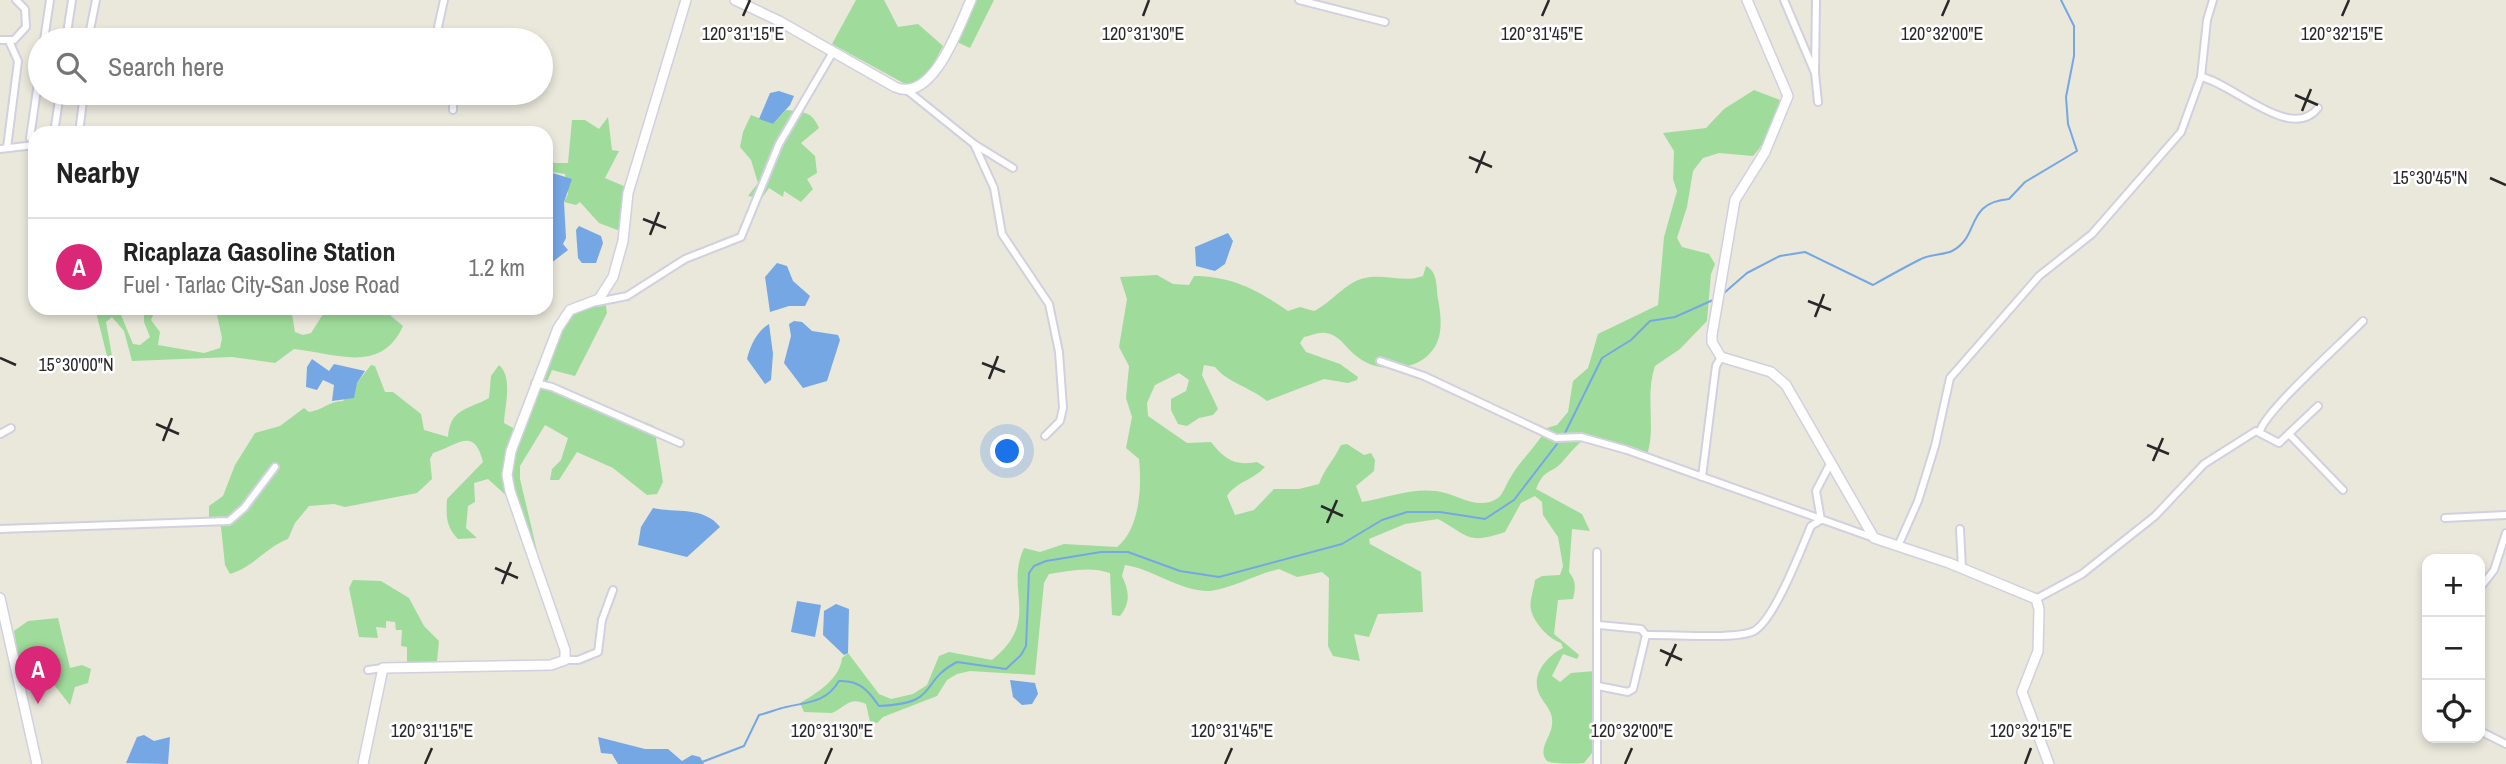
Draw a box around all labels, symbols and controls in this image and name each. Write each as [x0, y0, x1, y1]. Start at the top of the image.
text: 120°31'15"E [702, 21, 784, 46]
text: 120°31'30"E [1102, 21, 1184, 46]
text: 120°31'45"E [1501, 21, 1583, 46]
text: 120°32'00"E [1901, 21, 1983, 46]
text: 120°32'15"E [2301, 21, 2383, 46]
search box [28, 28, 553, 105]
icon: search [52, 48, 90, 86]
text: Search here [108, 49, 224, 84]
text: Nearby [56, 152, 139, 192]
text: 15°30'45"N [2392, 165, 2468, 190]
text: Ricaplaza Gasoline Station [123, 234, 396, 269]
text: A [72, 252, 86, 283]
text: 1.2 km [468, 252, 525, 283]
text: Fuel · Tarlac City-San Jose Road [123, 269, 400, 300]
text: 15°30'00"N [38, 352, 114, 377]
your location [990, 434, 1024, 468]
map controls [2422, 554, 2485, 743]
button: + [2422, 554, 2485, 617]
button: − [2422, 617, 2485, 680]
pin: A [15, 646, 61, 704]
button: locate [2422, 680, 2485, 743]
text: 120°31'15"E [391, 718, 473, 743]
text: 120°31'30"E [791, 718, 873, 743]
text: 120°31'45"E [1191, 718, 1273, 743]
text: 120°32'00"E [1591, 718, 1673, 743]
text: 120°32'15"E [1990, 718, 2072, 743]

